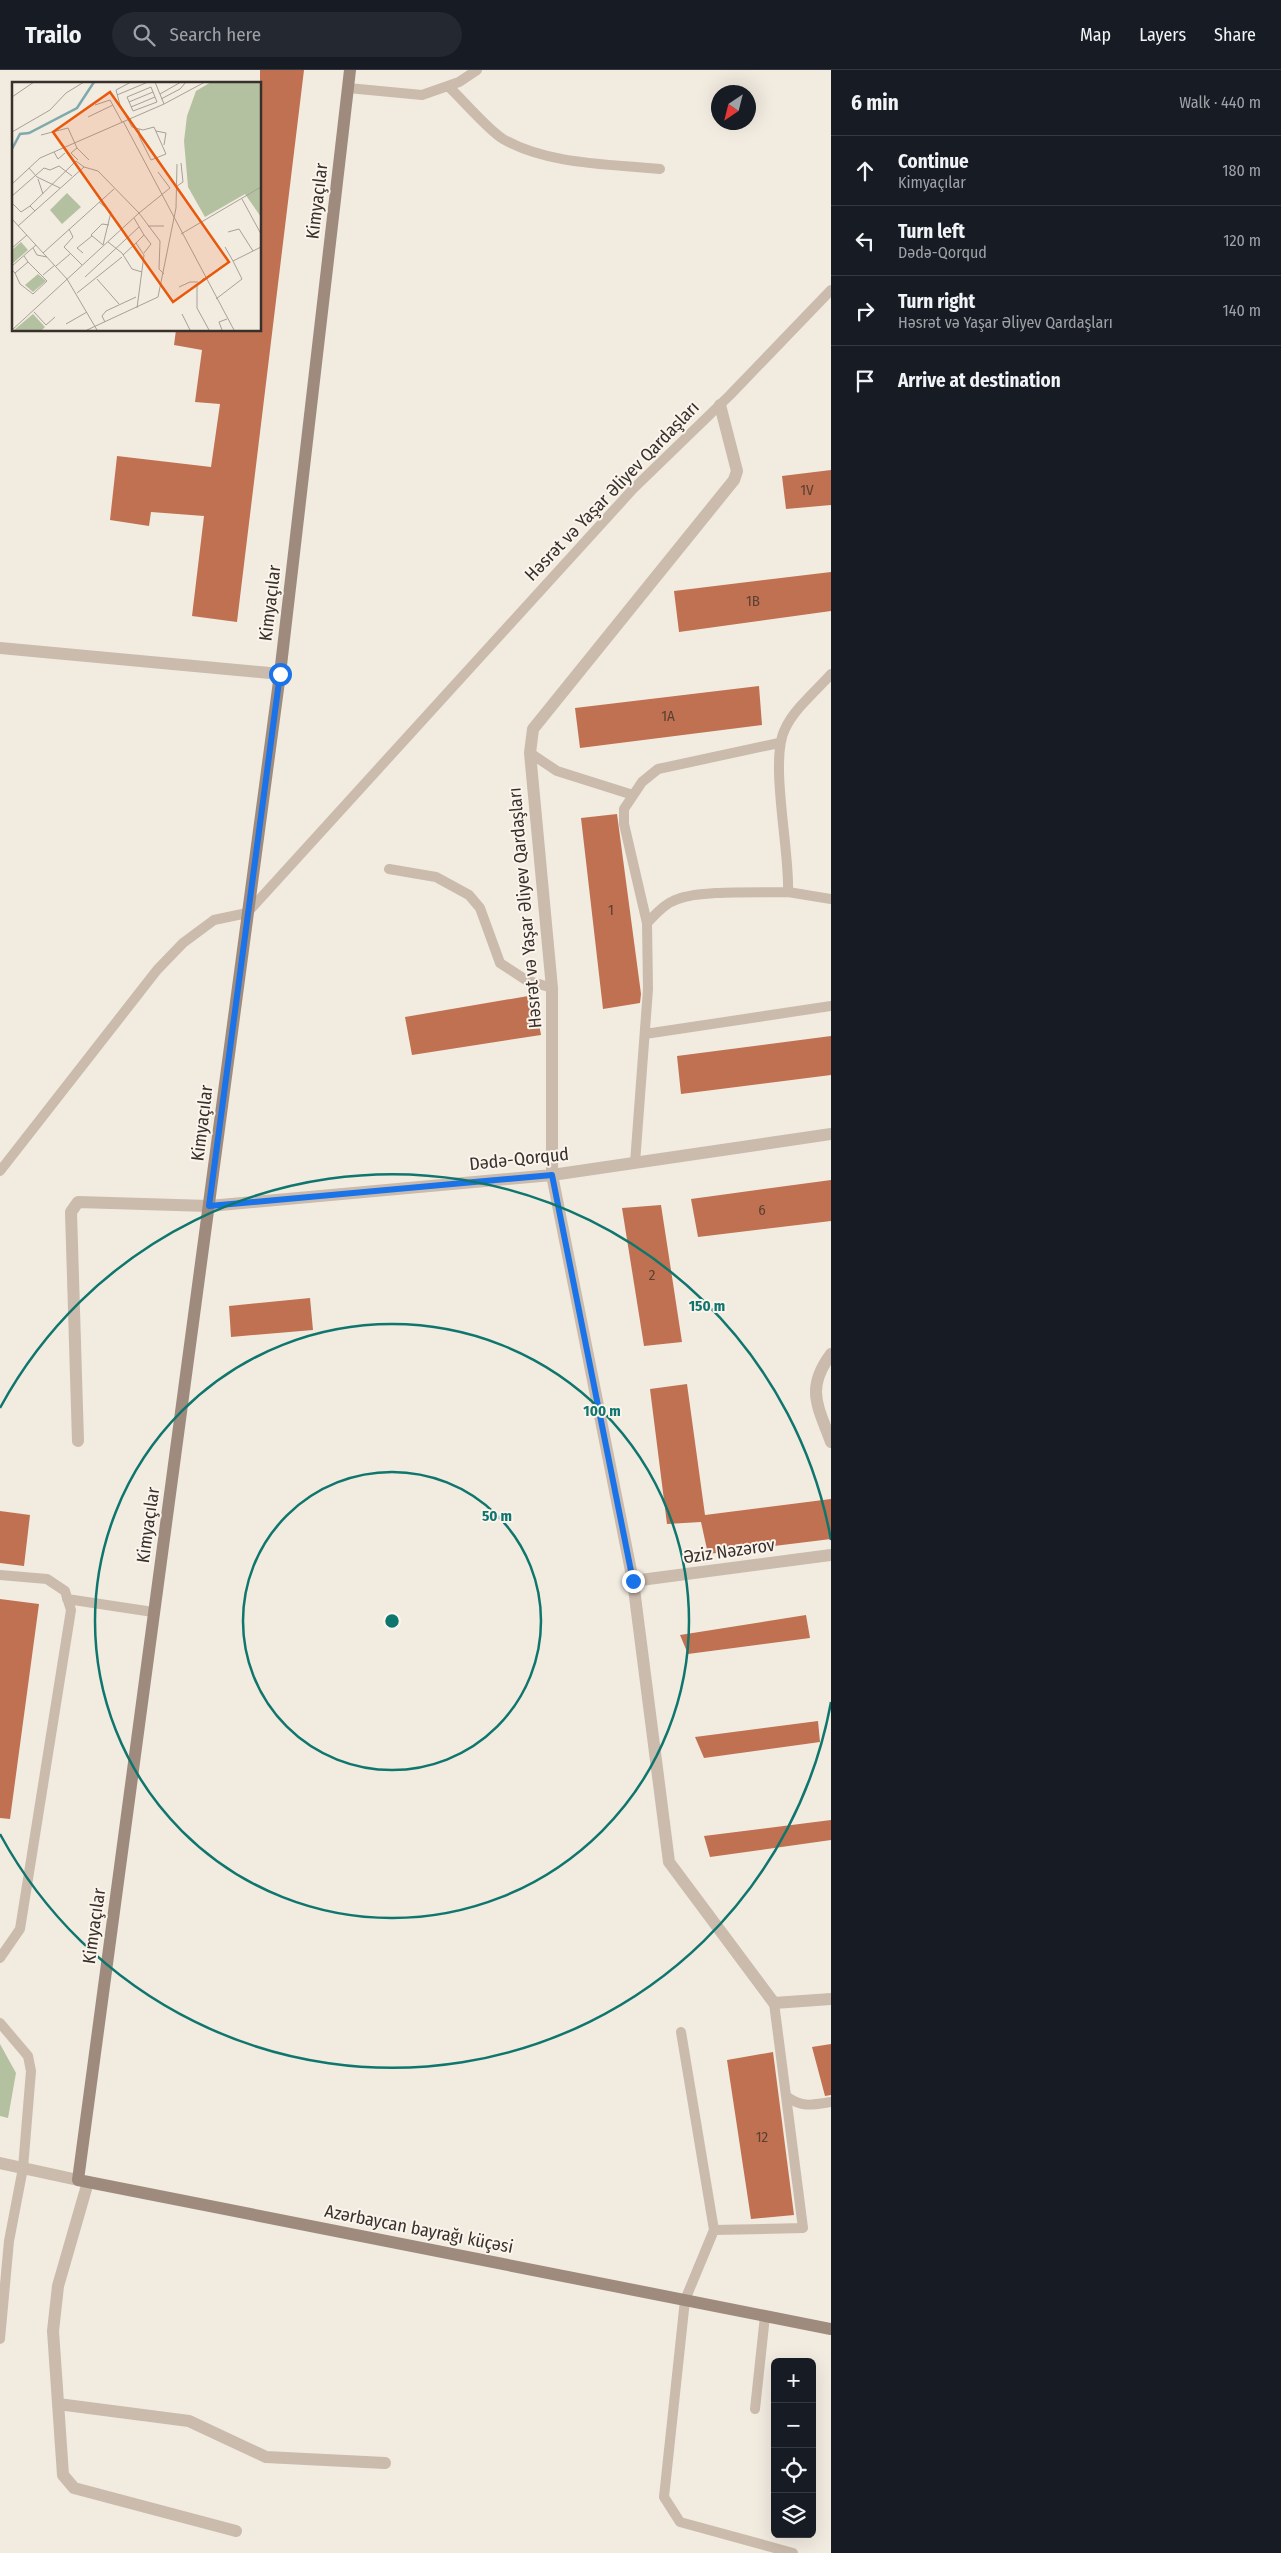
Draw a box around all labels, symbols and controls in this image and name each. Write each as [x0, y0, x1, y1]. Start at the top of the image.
search box [112, 12, 462, 57]
text: Trailo [25, 21, 82, 49]
icon: search [130, 21, 158, 49]
text: Search here [170, 23, 261, 46]
text: Map [1080, 24, 1111, 46]
text: Layers [1139, 24, 1186, 46]
text: Share [1214, 24, 1256, 46]
inset map [12, 82, 261, 331]
north arrow [711, 85, 756, 130]
text: 6 min [851, 90, 899, 116]
text: Walk · 440 m [1179, 93, 1261, 112]
text: Continue [898, 150, 969, 173]
icon: ahead [851, 157, 879, 185]
street label: Kimyaçılar [301, 161, 333, 240]
text: 180 m [1222, 161, 1261, 180]
text: Kimyaçılar [898, 173, 966, 192]
text: Turn left [898, 220, 965, 243]
icon: left [851, 227, 879, 255]
text: 120 m [1223, 231, 1261, 250]
text: Dədə-Qorqud [898, 243, 987, 262]
text: Turn right [898, 290, 975, 313]
icon: right [851, 297, 879, 325]
text: 140 m [1223, 301, 1261, 320]
text: Həsrət və Yaşar Əliyev Qardaşları [898, 313, 1113, 332]
icon: arrive [851, 367, 879, 395]
text: Arrive at destination [898, 369, 1061, 392]
street label: Həsrət və Yaşar Əliyev Qardaşları [520, 396, 704, 586]
house number: 1V [800, 481, 814, 499]
street label: Kimyaçılar [254, 563, 286, 642]
house number: 1B [746, 592, 760, 610]
route start [269, 663, 292, 686]
house number: 1A [661, 707, 675, 725]
street label: Həsrət və Yaşar Əliyev Qardaşları [504, 787, 546, 1029]
house number: 1 [608, 901, 614, 919]
street label: Kimyaçılar [186, 1083, 218, 1162]
street label: Dədə-Qorqud [468, 1143, 570, 1175]
house number: 6 [758, 1201, 766, 1219]
house number: 2 [649, 1266, 656, 1284]
text: 150 m [689, 1297, 725, 1315]
text: 100 m [583, 1402, 621, 1420]
street label: Kimyaçılar [132, 1485, 164, 1564]
text: 50 m [482, 1507, 512, 1525]
street label: Əziz Nəzərov [682, 1534, 776, 1568]
route end [622, 1570, 645, 1593]
centre of rings [383, 1612, 401, 1630]
street label: Kimyaçılar [78, 1886, 110, 1965]
house number: 12 [756, 2128, 769, 2146]
street label: Azərbaycan bayrağı küçəsi [323, 2200, 515, 2258]
map controls [771, 2358, 816, 2538]
button: + [771, 2358, 816, 2403]
button: − [771, 2403, 816, 2448]
button: locate [771, 2448, 816, 2493]
button: layers [771, 2493, 816, 2538]

